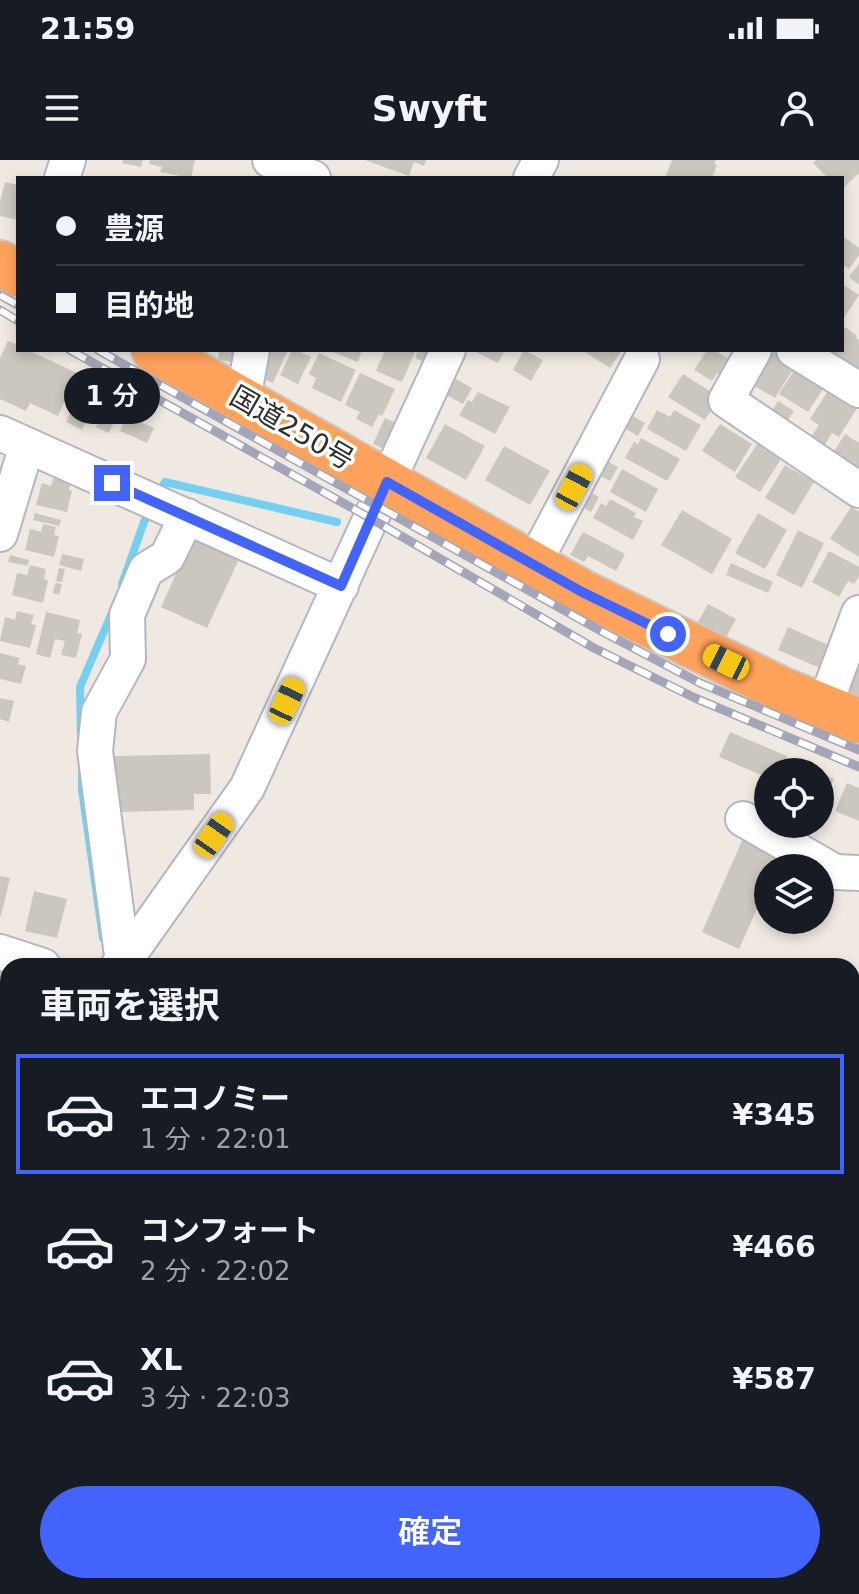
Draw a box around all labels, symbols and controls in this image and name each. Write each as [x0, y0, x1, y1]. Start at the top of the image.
text: 21:59 [40, 11, 136, 46]
icon: menu [40, 86, 84, 130]
icon: person [775, 86, 819, 130]
text: Swyft [372, 88, 487, 129]
text: 豊源 [104, 211, 164, 246]
text: 目的地 [104, 288, 194, 323]
callout: 1 分 [64, 367, 160, 423]
street label: 国道250号 [224, 379, 360, 477]
text: 1 分 [85, 381, 139, 411]
car [552, 460, 596, 514]
route end [94, 465, 130, 501]
route start [650, 616, 686, 652]
car [699, 641, 753, 683]
car [266, 674, 308, 728]
map controls [754, 758, 834, 934]
button: locate [754, 758, 834, 838]
car [190, 808, 238, 862]
button: layers [754, 854, 834, 934]
text: 車両を選択 [40, 985, 220, 1026]
icon: car [44, 1078, 116, 1150]
text: エコノミー [140, 1081, 290, 1116]
text: ¥345 [733, 1097, 816, 1132]
text: 1 分 · 22:01 [140, 1124, 291, 1154]
icon: car [44, 1210, 116, 1282]
text: コンフォート [140, 1213, 319, 1248]
text: ¥466 [733, 1229, 816, 1264]
text: 2 分 · 22:02 [140, 1256, 291, 1286]
icon: car [44, 1342, 116, 1414]
text: XL [140, 1342, 182, 1377]
text: ¥587 [733, 1361, 816, 1396]
text: 3 分 · 22:03 [140, 1383, 291, 1413]
button: 確定 [40, 1486, 820, 1578]

